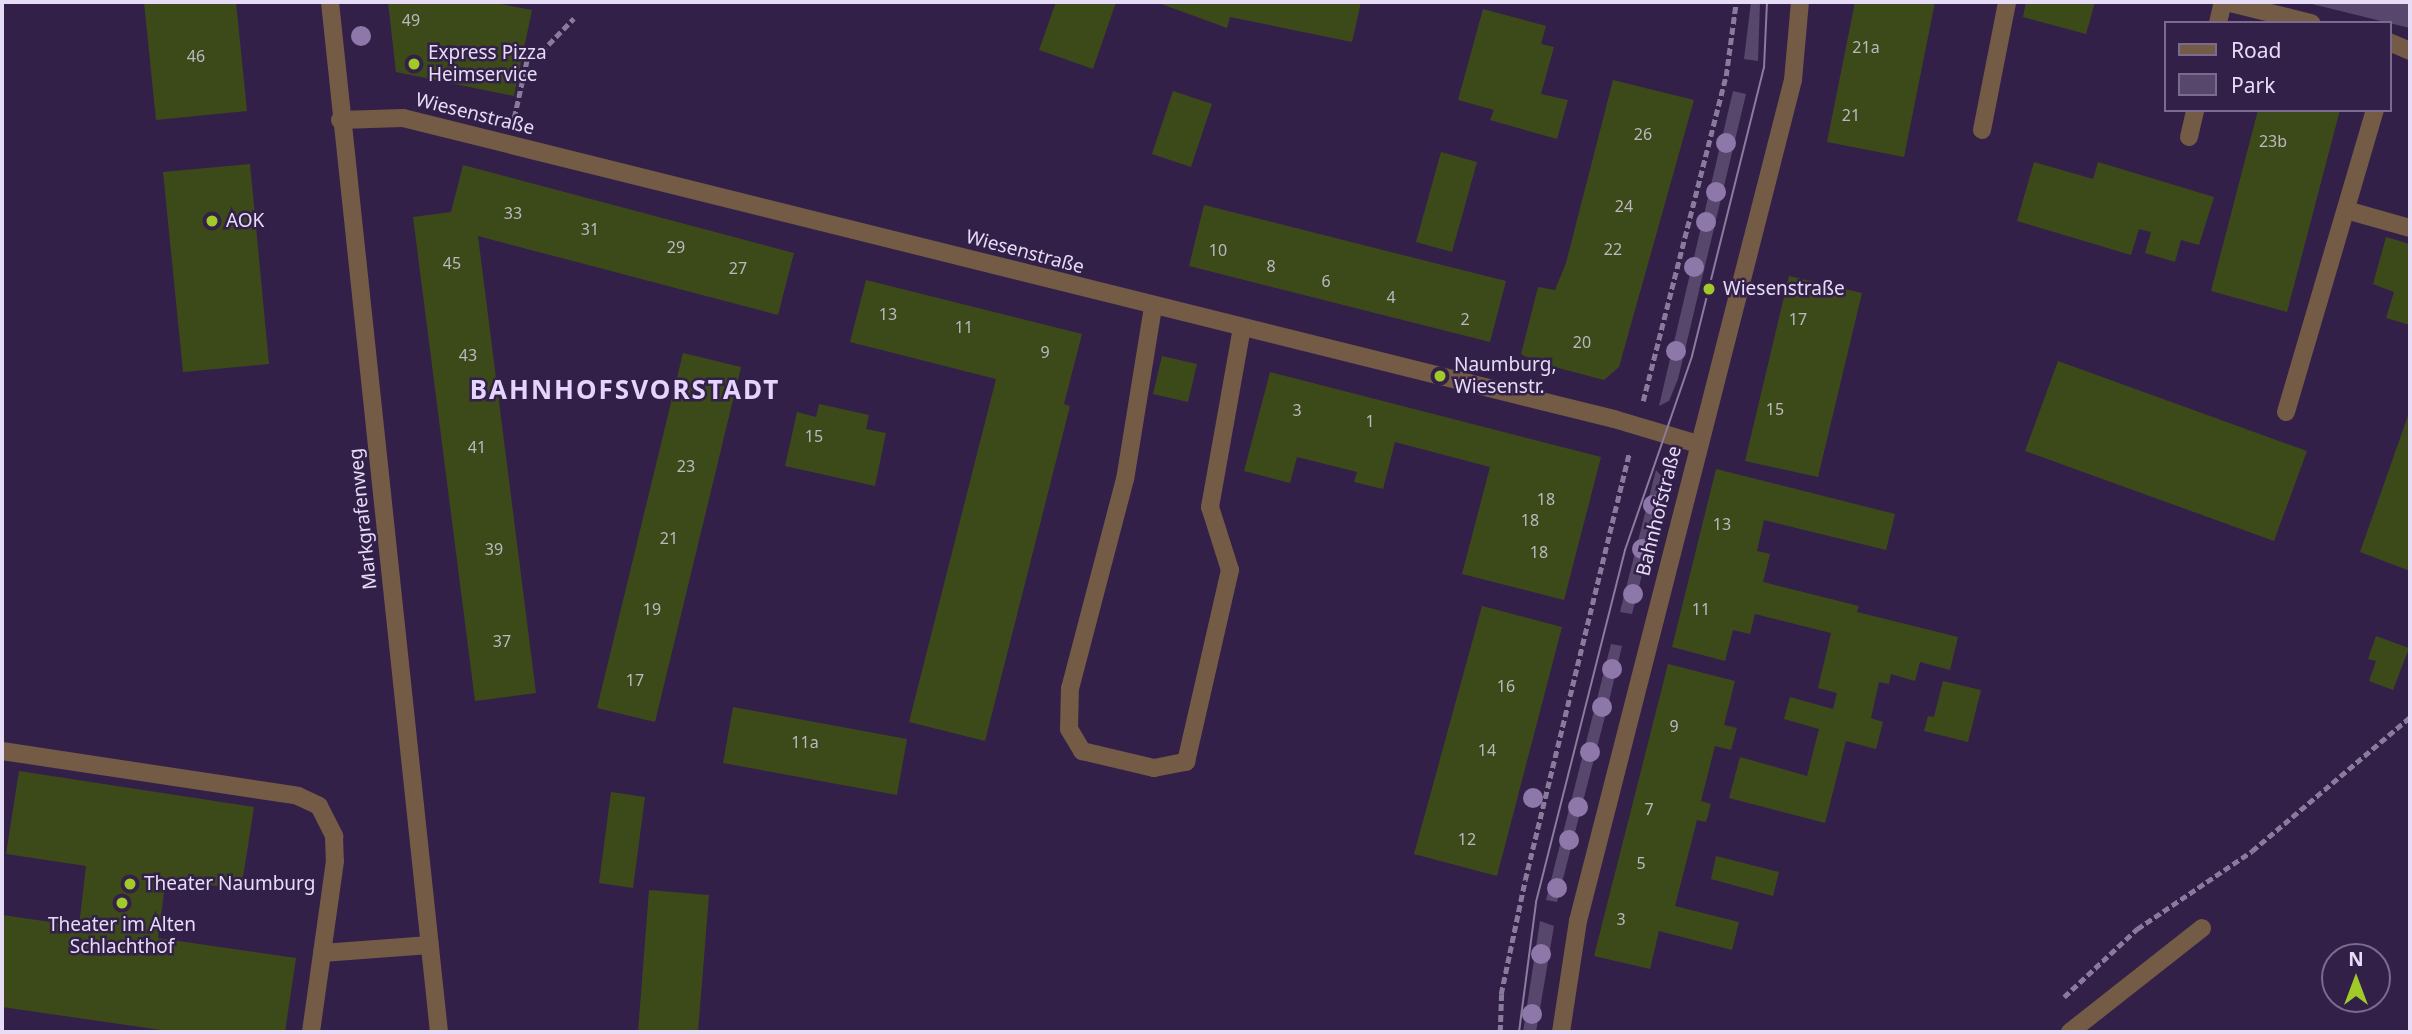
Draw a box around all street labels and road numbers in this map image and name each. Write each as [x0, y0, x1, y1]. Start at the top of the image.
street label: Wiesenstraße [413, 88, 537, 140]
street label: Wiesenstraße [963, 225, 1087, 279]
street label: Bahnhofstraße [1632, 444, 1686, 578]
street label: Markgrafenweg [344, 447, 382, 591]

